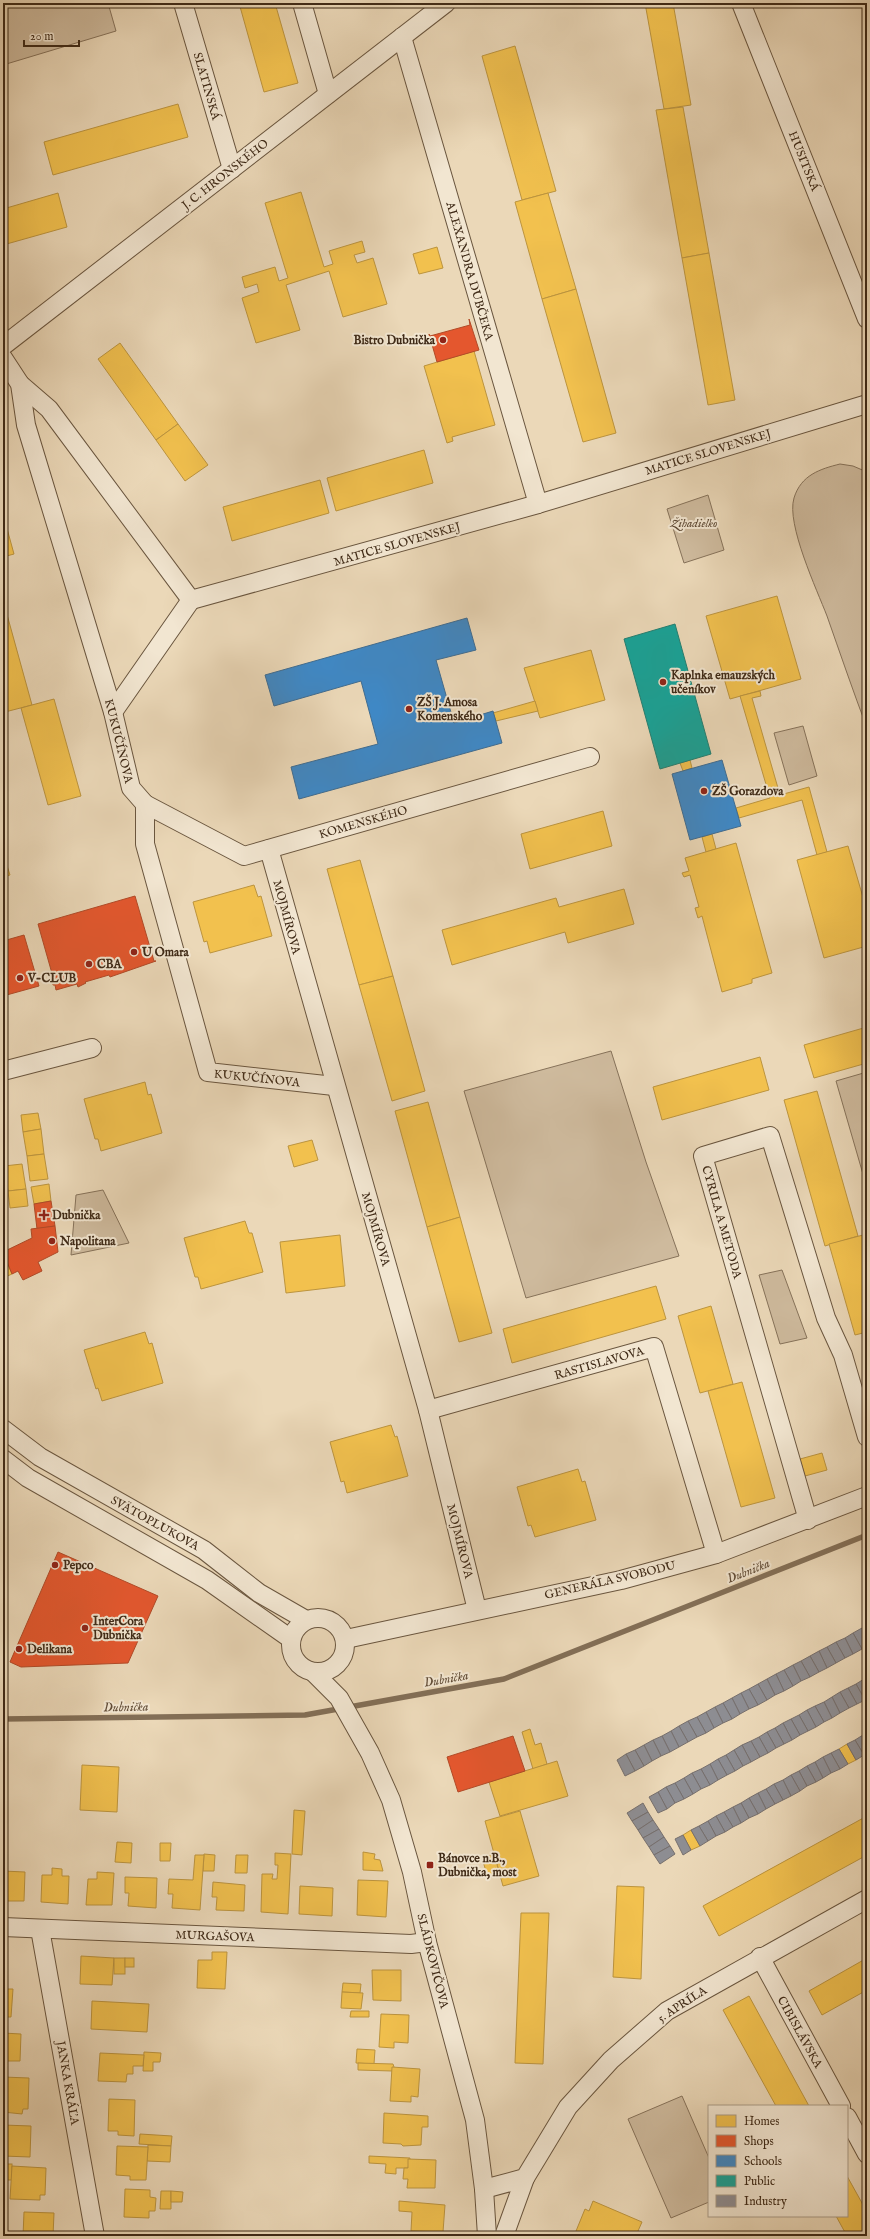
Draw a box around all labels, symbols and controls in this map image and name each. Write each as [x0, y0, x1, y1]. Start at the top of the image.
scale bar [24, 22, 79, 48]
text: 20 m [30, 29, 53, 44]
street label: SLATINSKÁ [190, 50, 225, 122]
street label: HUSITSKÁ [785, 129, 824, 194]
street label: J. C. HRONSKÉHO [177, 135, 272, 215]
street label: ALEXANDRA DUBČEKA [442, 199, 498, 343]
place label: Bistro Dubnička [353, 333, 436, 348]
marker: Bistro Dubnička [438, 335, 448, 345]
street label: MATICE SLOVENSKEJ [643, 426, 773, 480]
park label: Žihadielko [670, 516, 717, 532]
street label: MATICE SLOVENSKEJ [332, 519, 463, 571]
place label: Kaplnka emauzských učeníkov [671, 668, 775, 697]
marker: Kaplnka emauzských učeníkov [658, 677, 668, 687]
place label: ZŠ J. Amosa Komenského [417, 694, 483, 724]
street label: KUKUČÍNOVA [101, 697, 137, 786]
marker: ZŠ J. Amosa Komenského [404, 704, 414, 714]
place label: ZŠ Gorazdova [712, 783, 784, 799]
marker: ZŠ Gorazdova [699, 786, 709, 796]
street label: KOMENSKÉHO [317, 802, 409, 842]
street label: MOJMÍROVA [268, 878, 305, 957]
place label: U Omara [141, 945, 190, 960]
marker: U Omara [129, 947, 139, 957]
place label: CBA [97, 957, 123, 972]
marker: CBA [84, 959, 94, 969]
place label: V-CLUB [27, 971, 76, 986]
marker: V-CLUB [15, 973, 25, 983]
street label: KUKUČÍNOVA [213, 1066, 302, 1091]
street label: CYRILA A METODA [698, 1164, 745, 1281]
street label: MOJMÍROVA [357, 1190, 394, 1269]
place label: Dubnička [52, 1208, 101, 1223]
marker: Dubnička [39, 1210, 49, 1220]
place label: Napolitana [59, 1234, 116, 1250]
marker: Napolitana [47, 1236, 57, 1246]
street label: RASTISLAVOVA [553, 1343, 646, 1383]
street label: SVÄTOPLUKOVA [108, 1492, 203, 1554]
street label: MOJMÍROVA [442, 1502, 477, 1581]
water label: Dubnička [725, 1555, 773, 1588]
street label: GENERÁLA SVOBODU [543, 1557, 678, 1603]
place label: Pepco [63, 1558, 94, 1574]
marker: Pepco [50, 1560, 60, 1570]
place label: InterCora Dubnička [93, 1614, 144, 1643]
marker: InterCora Dubnička [80, 1623, 90, 1633]
place label: Delikana [27, 1642, 73, 1657]
marker: Delikana [14, 1644, 24, 1654]
water label: Dubnička [423, 1667, 470, 1692]
water label: Dubnička [103, 1699, 149, 1716]
place label: Bánovce n.B., Dubnička, most [438, 1851, 517, 1880]
marker: Bánovce n.B., Dubnička, most [425, 1860, 435, 1870]
street label: SLÁDKOVIČOVA [413, 1912, 453, 2011]
street label: MURGAŠOVA [175, 1927, 256, 1945]
street label: 5. APRÍLA [654, 1982, 710, 2026]
street label: CIBISLÁVSKA [774, 1993, 827, 2072]
street label: JANKA KRÁĽA [51, 2038, 83, 2127]
legend [708, 2105, 848, 2217]
text: Homes [744, 2114, 780, 2129]
text: Shops [744, 2134, 774, 2150]
text: Schools [744, 2154, 782, 2169]
text: Public [744, 2174, 775, 2189]
text: Industry [744, 2194, 787, 2209]

